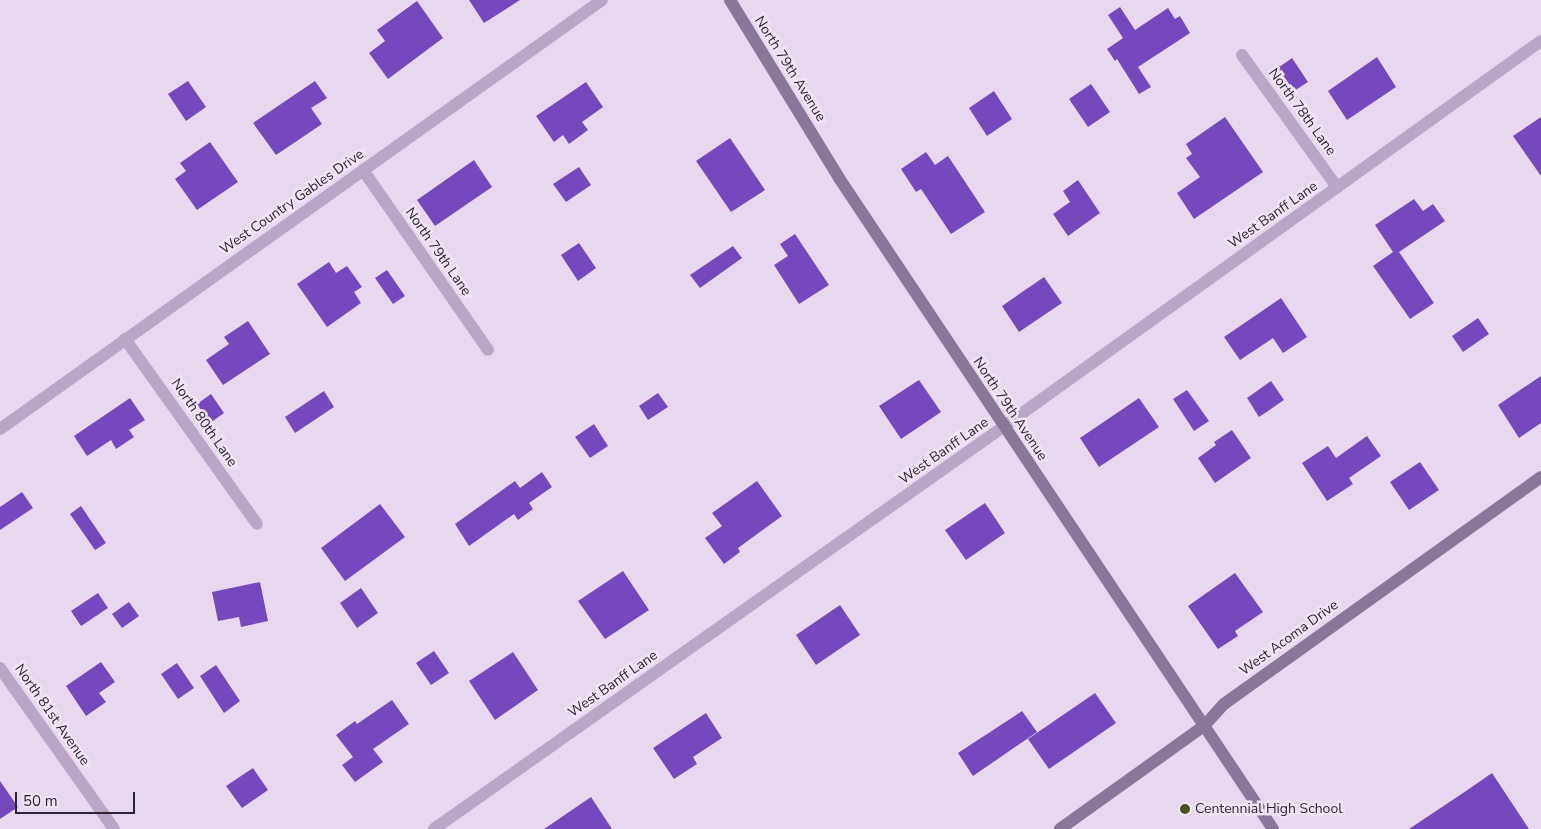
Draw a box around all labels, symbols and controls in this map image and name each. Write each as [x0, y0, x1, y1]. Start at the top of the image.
street label: North 79th Avenue [751, 13, 829, 125]
street label: North 78th Lane [1265, 65, 1339, 159]
street label: West Country Gables Drive [217, 146, 367, 258]
street label: West Banff Lane [1225, 178, 1321, 252]
street label: North 79th Lane [401, 205, 475, 299]
street label: North 79th Avenue [969, 354, 1051, 464]
street label: North 80th Lane [167, 376, 241, 470]
street label: West Banff Lane [896, 414, 992, 488]
street label: West Acoma Drive [1236, 597, 1342, 679]
street label: West Banff Lane [565, 647, 661, 721]
street label: North 81st Avenue [11, 661, 93, 769]
scale bar [18, 782, 138, 814]
text: 50 m [23, 791, 58, 811]
place label: Centennial High School [1195, 801, 1342, 817]
marker: Centennial High School [1179, 803, 1191, 815]

